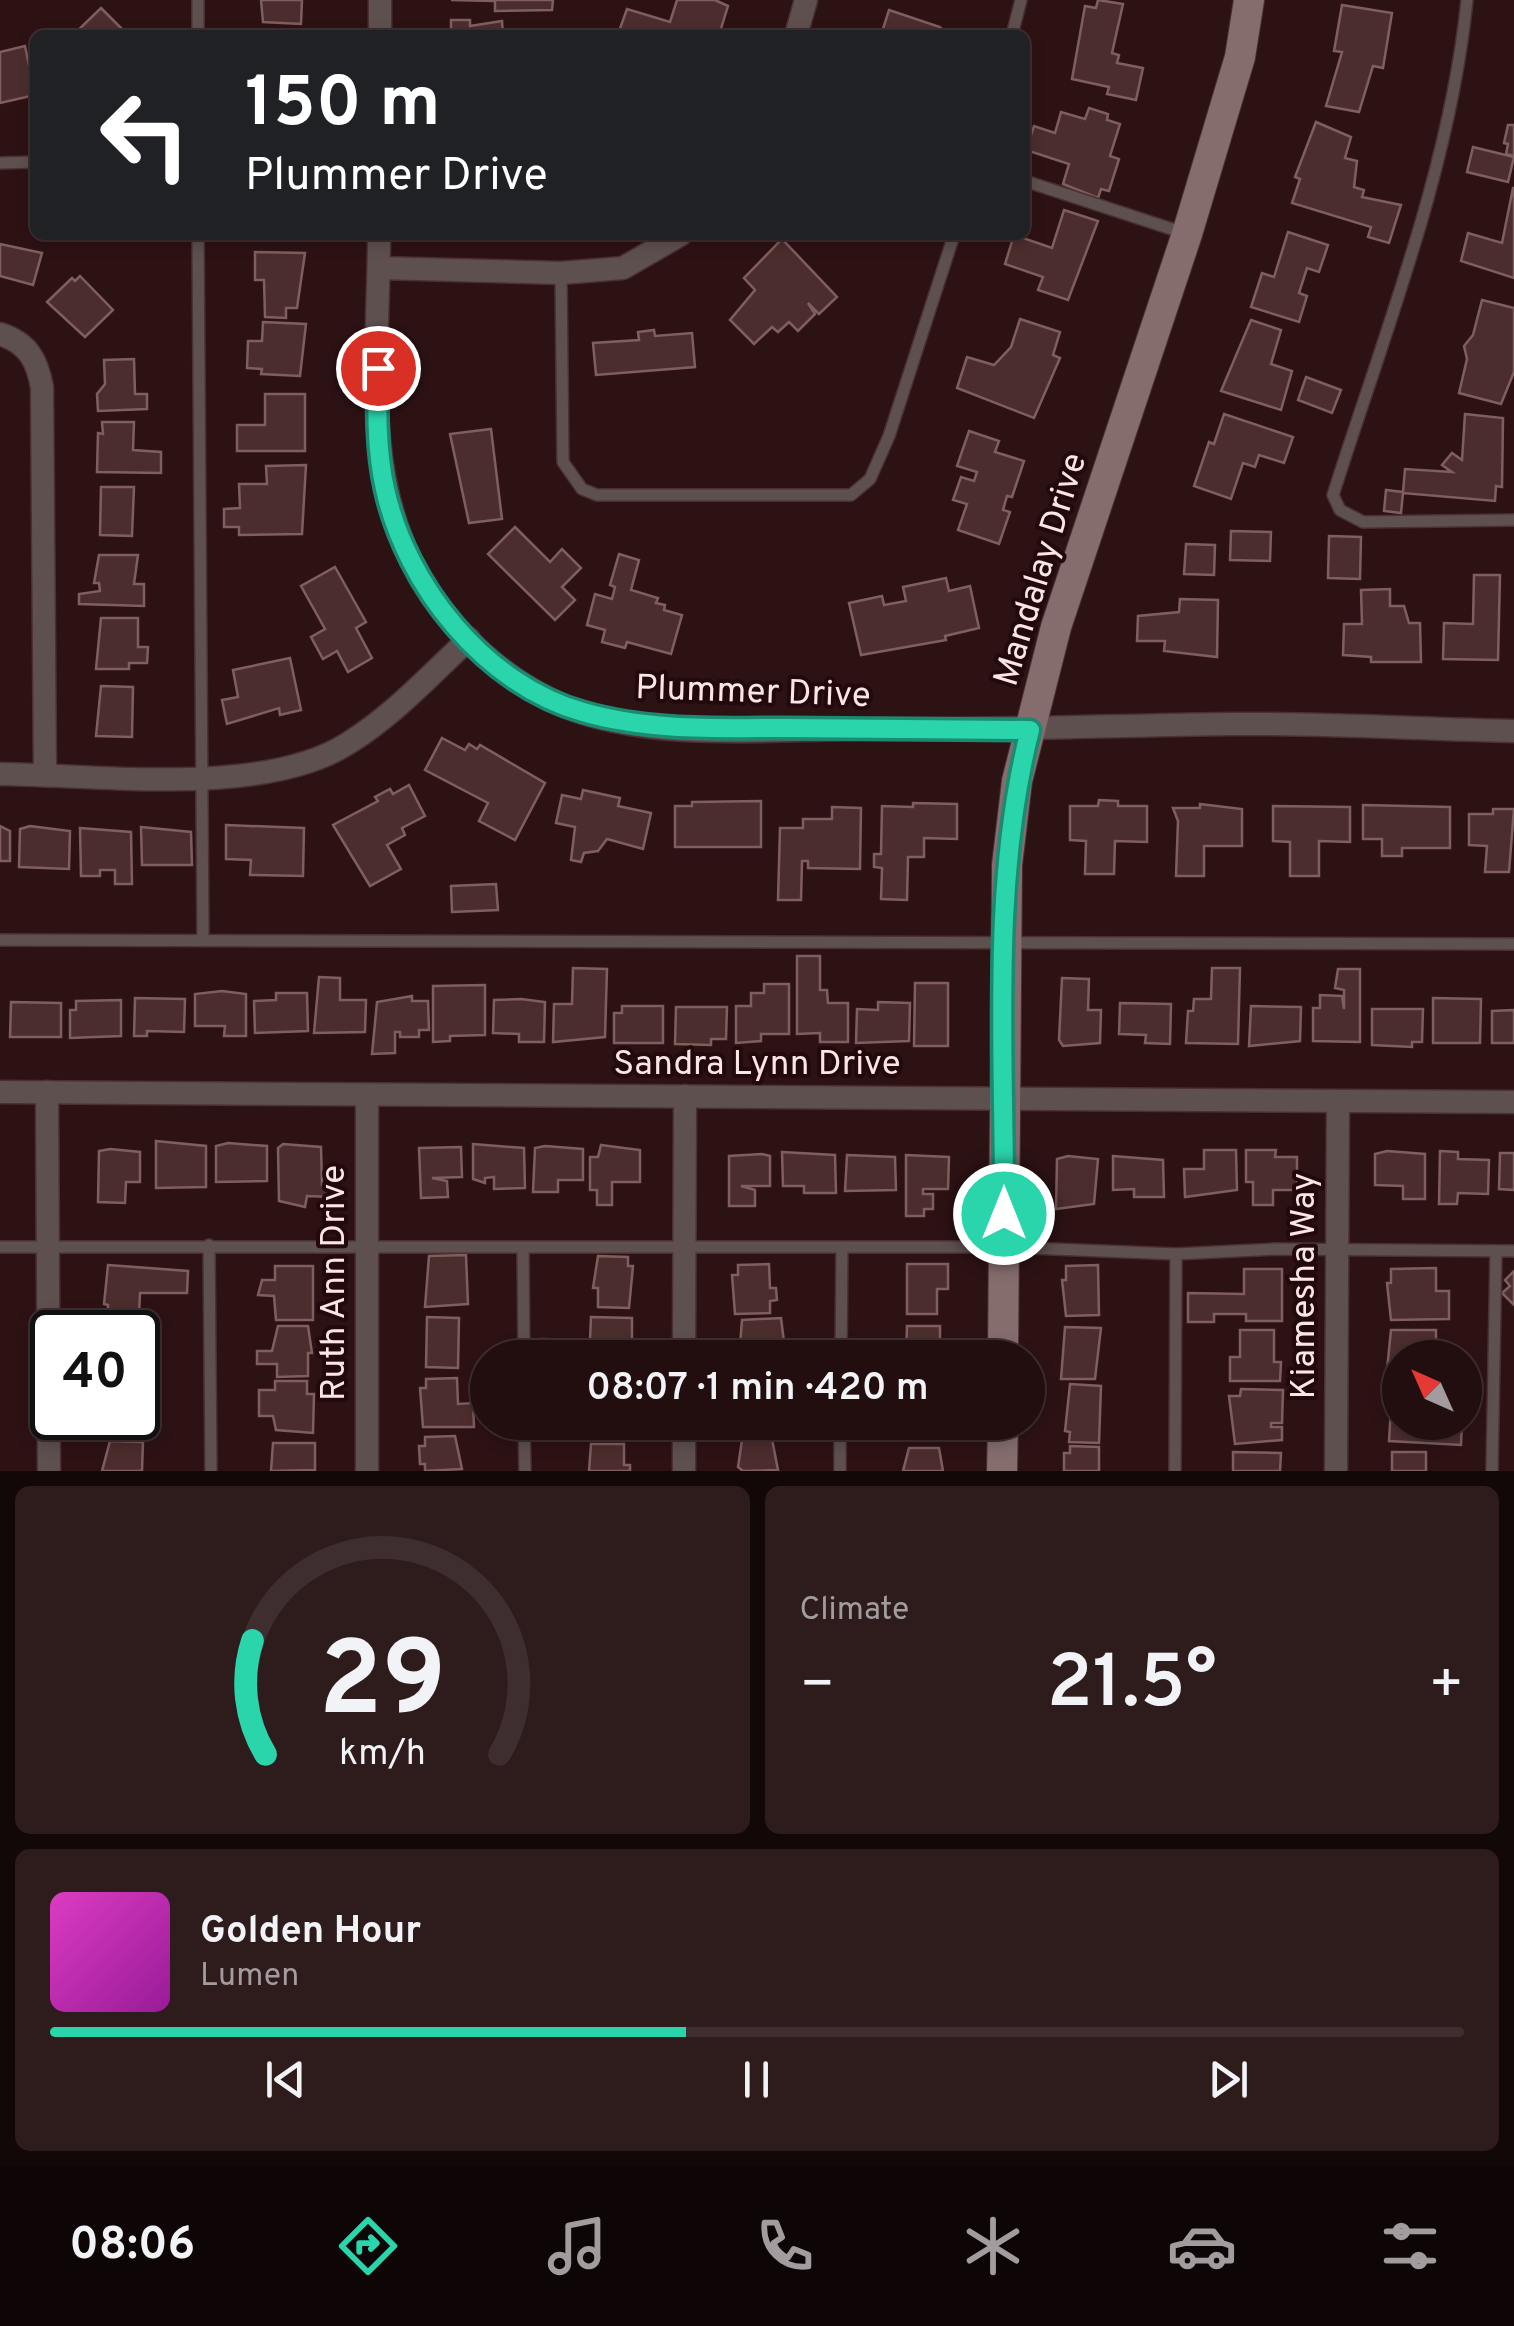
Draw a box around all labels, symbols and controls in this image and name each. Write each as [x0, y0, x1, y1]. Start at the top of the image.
text: 150 m [245, 62, 440, 151]
icon: left [80, 70, 210, 200]
text: Plummer Drive [245, 149, 548, 206]
pin [336, 326, 421, 411]
icon: arrive [351, 341, 406, 396]
street label: Mandalay Drive [986, 448, 1098, 692]
street label: Plummer Drive [635, 667, 871, 719]
street label: Sandra Lynn Drive [613, 1043, 901, 1087]
position arrow [952, 1162, 1056, 1266]
street label: Ruth Ann Drive [313, 1165, 357, 1401]
street label: Kiamesha Way [1283, 1172, 1327, 1400]
speed limit sign: 40 [30, 1310, 160, 1440]
north arrow [1382, 1340, 1482, 1440]
map controls [1382, 1340, 1482, 1440]
text: 08:07 · 1 min · 420 m [586, 1365, 929, 1414]
text: Climate [800, 1591, 909, 1631]
text: 29 [318, 1620, 446, 1752]
text: 21.5° [1047, 1639, 1217, 1734]
text: − [800, 1652, 835, 1722]
text: + [1429, 1652, 1464, 1722]
text: km/h [339, 1732, 426, 1778]
text: Golden Hour [200, 1908, 421, 1957]
text: Lumen [200, 1957, 299, 1997]
icon: previous [258, 2052, 313, 2107]
icon: pause [729, 2052, 784, 2107]
icon: next [1201, 2052, 1256, 2107]
icon: directions [333, 2211, 403, 2281]
icon: music [542, 2211, 612, 2281]
icon: phone [750, 2211, 820, 2281]
icon: climate [958, 2211, 1028, 2281]
icon: car [1167, 2211, 1237, 2281]
icon: filters [1375, 2211, 1445, 2281]
text: 08:06 [69, 2218, 195, 2275]

